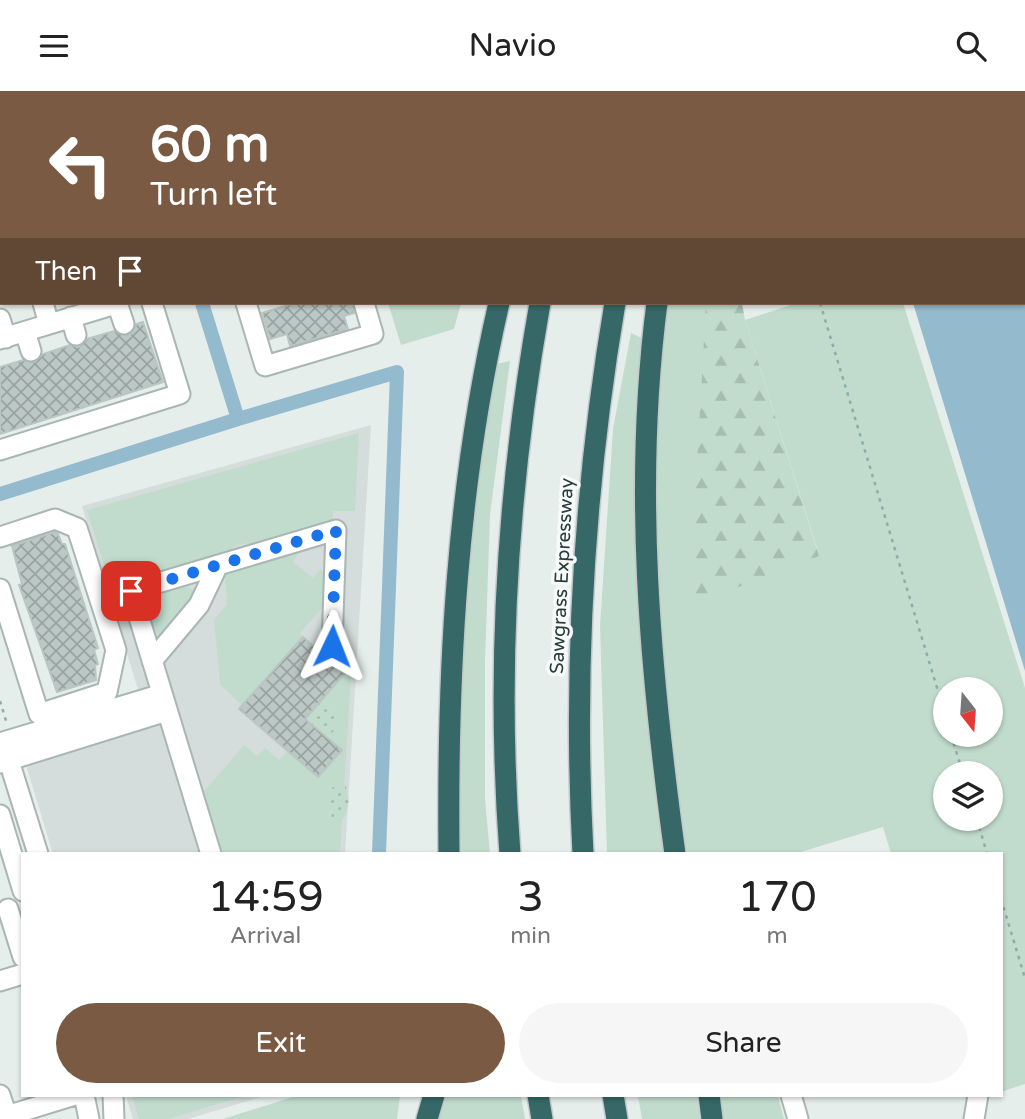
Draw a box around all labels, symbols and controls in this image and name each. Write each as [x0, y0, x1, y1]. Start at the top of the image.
icon: menu [35, 27, 73, 65]
text: Navio [469, 27, 556, 65]
icon: search [952, 27, 990, 65]
text: 60 m [150, 116, 269, 175]
icon: left [35, 119, 126, 210]
text: Turn left [150, 176, 277, 214]
icon: arrive [111, 252, 149, 290]
text: Then [35, 256, 97, 287]
street label: Sawgrass Expressway [546, 477, 578, 675]
pin [101, 561, 161, 621]
icon: arrive [112, 572, 150, 610]
position arrow [295, 609, 369, 683]
north arrow [933, 677, 1003, 747]
map controls [933, 677, 1003, 831]
button: layers [933, 761, 1003, 831]
text: 14:59 [207, 872, 324, 923]
text: 3 [517, 872, 544, 923]
text: 170 [737, 872, 817, 923]
text: Arrival [230, 922, 301, 950]
text: min [510, 922, 551, 950]
text: m [766, 922, 788, 950]
button: Exit [56, 1003, 505, 1083]
button: Share [519, 1003, 968, 1083]

